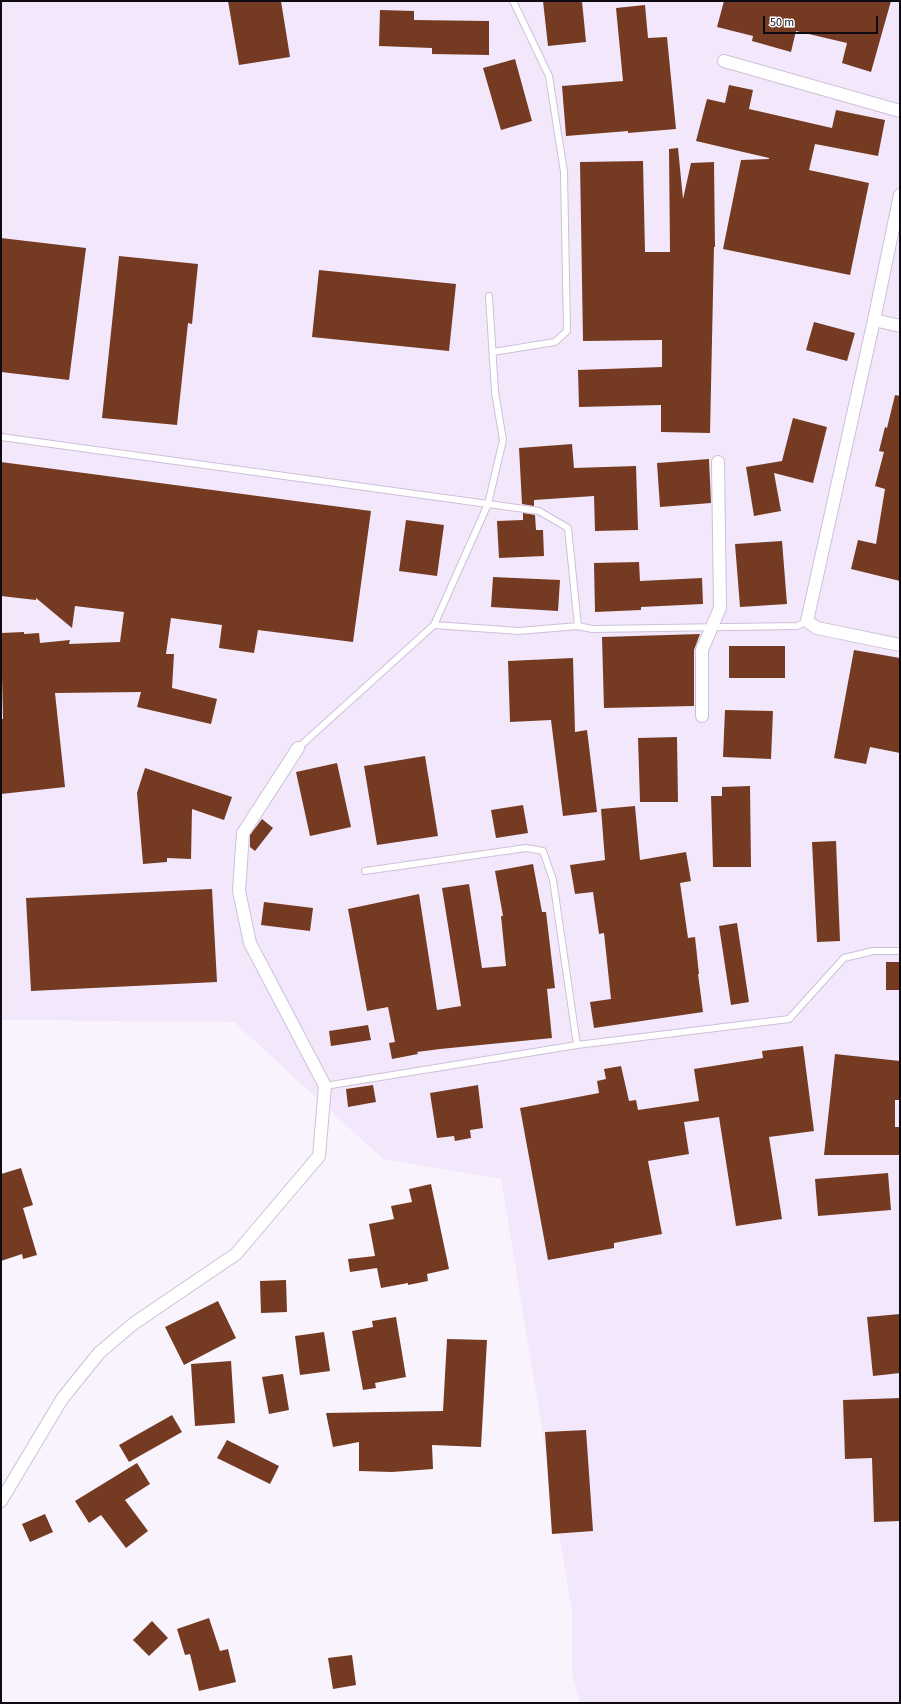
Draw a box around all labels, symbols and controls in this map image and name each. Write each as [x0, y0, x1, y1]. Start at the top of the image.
scale bar [765, 8, 880, 34]
text: 50 m [770, 14, 794, 31]

